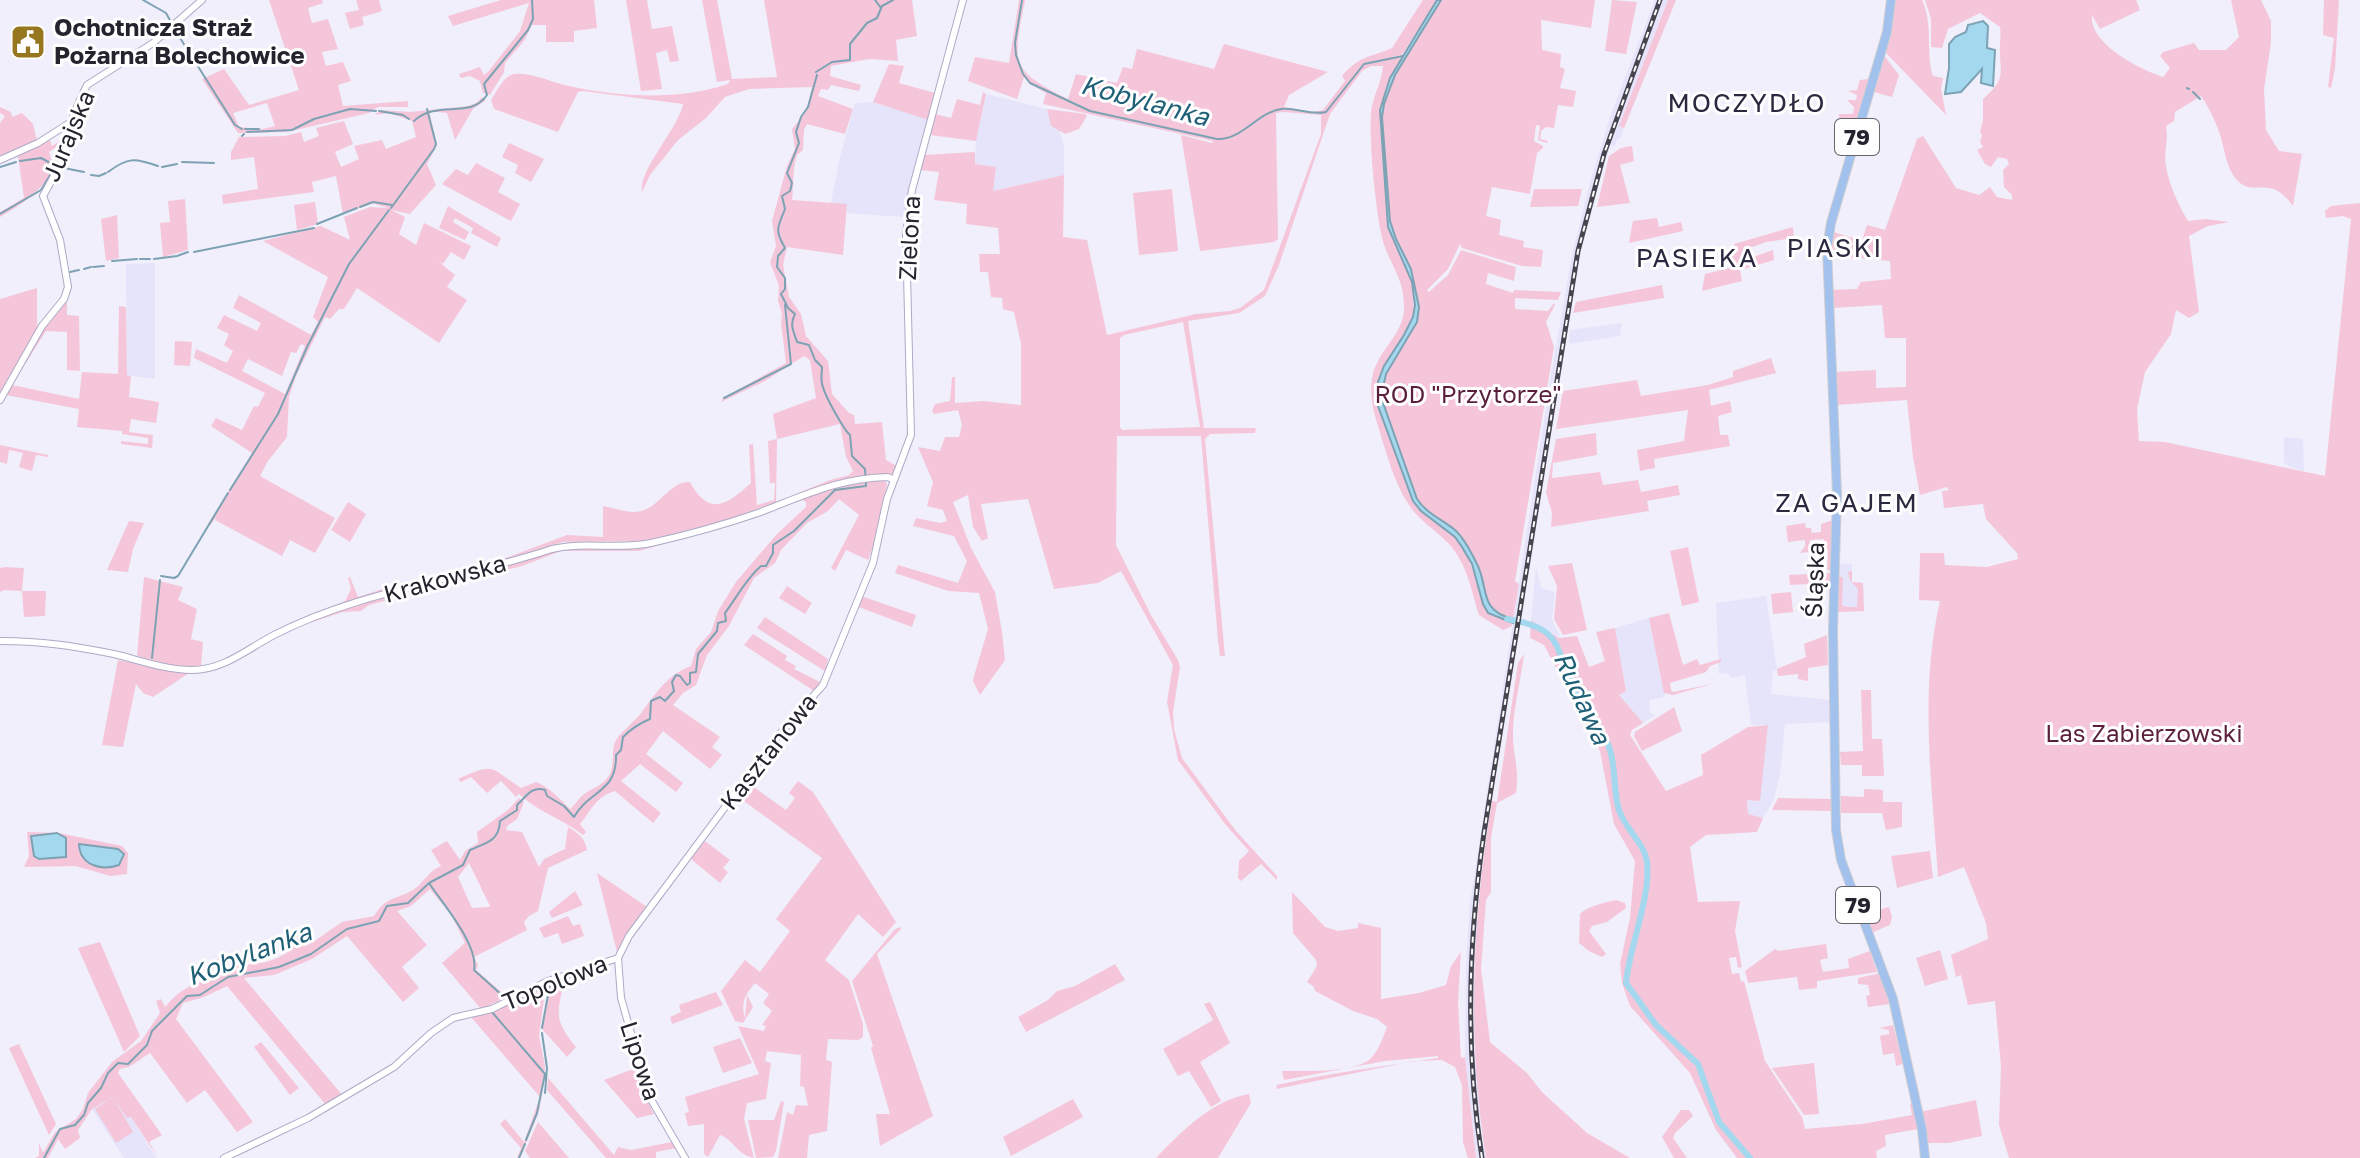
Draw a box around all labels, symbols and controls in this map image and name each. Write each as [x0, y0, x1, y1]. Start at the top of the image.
place label: Ochotnicza Straż Pożarna Bolechowice [54, 12, 305, 69]
public building icon: Ochotnicza Straż Pożarna Bolechowice [9, 23, 47, 61]
water label: Kobylanka [1078, 69, 1214, 133]
street label: Jurajska [35, 85, 100, 186]
district label: MOCZYDŁO [1667, 87, 1827, 118]
road number: 79 [1835, 119, 1879, 155]
street label: Zielona [892, 195, 925, 281]
district label: PIASKI [1786, 232, 1884, 263]
district label: PASIEKA [1636, 242, 1758, 273]
park label: ROD "Przytorze" [1374, 379, 1562, 408]
district label: ZA GAJEM [1775, 487, 1919, 518]
street label: Śląska [1798, 541, 1829, 619]
street label: Krakowska [380, 547, 509, 608]
water label: Rudawa [1548, 647, 1618, 750]
street label: Kasztanowa [713, 687, 822, 815]
park label: Las Zabierzowski [2045, 718, 2243, 747]
road number: 79 [1836, 887, 1880, 923]
water label: Kobylanka [182, 915, 317, 992]
street label: Topolowa [498, 947, 611, 1016]
street label: Lipowa [615, 1017, 668, 1104]

